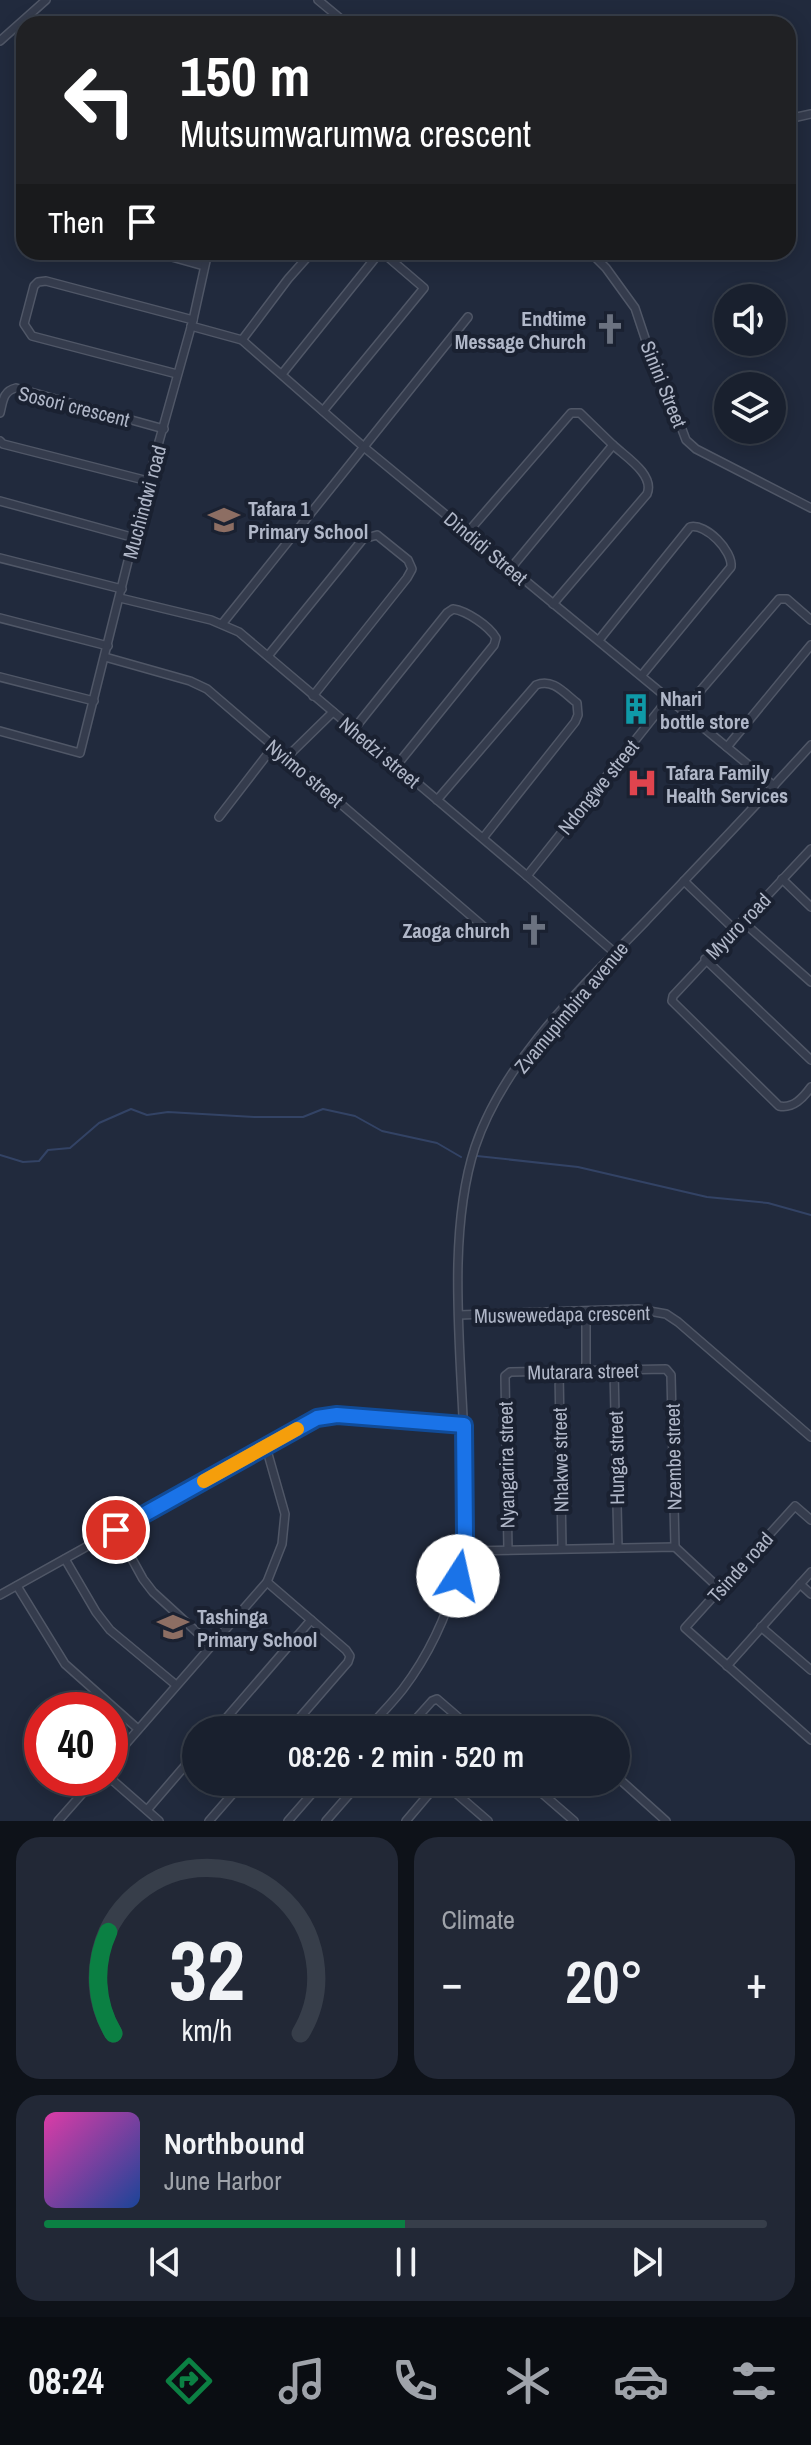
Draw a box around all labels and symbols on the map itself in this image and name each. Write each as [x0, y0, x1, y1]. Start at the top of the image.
place label: Endtime Message Church [455, 305, 586, 355]
church icon: Endtime Message Church [593, 312, 627, 346]
street label: Sinini Street [634, 337, 694, 432]
street label: Sosori crescent [15, 379, 133, 433]
street label: Muchindwi road [116, 442, 172, 562]
place label: Tafara 1 Primary School [248, 495, 368, 545]
school or university icon: Tafara 1 Primary School [207, 503, 241, 537]
street label: Dindidi Street [439, 505, 534, 591]
place label: Nhari bottle store [660, 685, 749, 735]
building icon: Nhari bottle store [619, 692, 653, 726]
street label: Nhedzi street [334, 710, 426, 794]
street label: Nyimo street [261, 733, 350, 813]
street label: Ndongwe street [551, 734, 645, 840]
place label: Tafara Family Health Services [666, 759, 788, 809]
hospital icon: Tafara Family Health Services [625, 766, 659, 800]
street label: Myuro road [699, 887, 777, 965]
church icon: Zaoga church [517, 913, 551, 947]
place label: Zaoga church [402, 917, 510, 944]
street label: Zvamupimbira avenue [508, 935, 634, 1079]
street label: Muswewedapa crescent [474, 1299, 651, 1329]
street label: Mutarara street [527, 1357, 639, 1385]
street label: Nyangarira street [491, 1401, 521, 1529]
street label: Nzembe street [659, 1403, 687, 1511]
street label: Nhakwe street [546, 1407, 574, 1513]
street label: Hunga street [602, 1410, 630, 1505]
pin [82, 1496, 150, 1564]
street label: Tsinde road [701, 1526, 779, 1608]
position arrow [416, 1534, 500, 1618]
place label: Tashinga Primary School [197, 1603, 317, 1653]
school or university icon: Tashinga Primary School [156, 1610, 190, 1644]
speed limit sign: 40 [24, 1692, 128, 1796]

